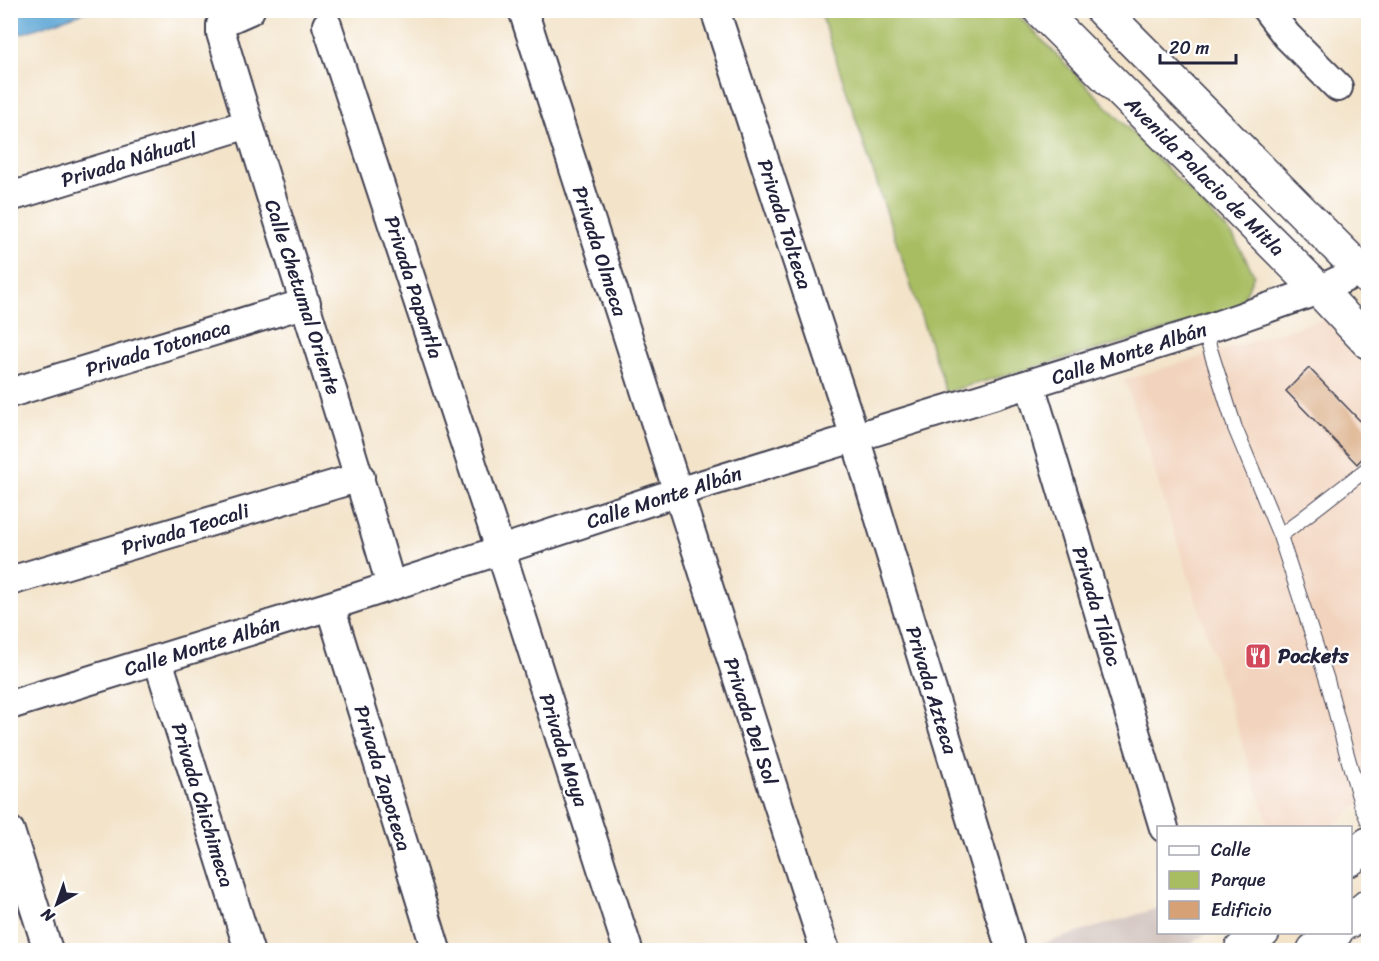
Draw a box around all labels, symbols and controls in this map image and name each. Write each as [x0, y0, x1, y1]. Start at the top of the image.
scale bar [1160, 27, 1236, 65]
text: 20 m [1169, 32, 1209, 64]
street label: Avenida Palacio de Mitla [1115, 87, 1293, 265]
street label: Privada Náhuatl [57, 123, 202, 198]
street label: Privada Tolteca [747, 154, 822, 294]
street label: Privada Olmeca [562, 181, 637, 322]
street label: Calle Chetumal Oriente [254, 195, 351, 399]
street label: Privada Papantla [374, 211, 453, 363]
street label: Privada Totonaca [81, 310, 235, 387]
street label: Calle Monte Albán [1047, 312, 1212, 395]
street label: Calle Monte Albán [582, 456, 747, 539]
street label: Privada Teocali [117, 493, 255, 566]
street label: Privada Tláloc [1062, 542, 1131, 670]
street label: Calle Monte Albán [120, 606, 285, 687]
street label: Privada Azteca [895, 622, 968, 760]
place label: Pockets [1278, 639, 1349, 674]
restaurant icon: Pockets [1243, 641, 1273, 671]
street label: Privada Del Sol [713, 653, 788, 791]
street label: Privada Maya [529, 689, 599, 812]
street label: Privada Zapoteca [344, 701, 421, 855]
street label: Privada Chichimeca [161, 719, 244, 892]
legend [1157, 826, 1352, 934]
text: Calle [1211, 834, 1251, 866]
text: Parque [1211, 864, 1266, 896]
north arrow [27, 874, 87, 934]
text: Edificio [1211, 894, 1272, 926]
text: N [33, 900, 62, 930]

